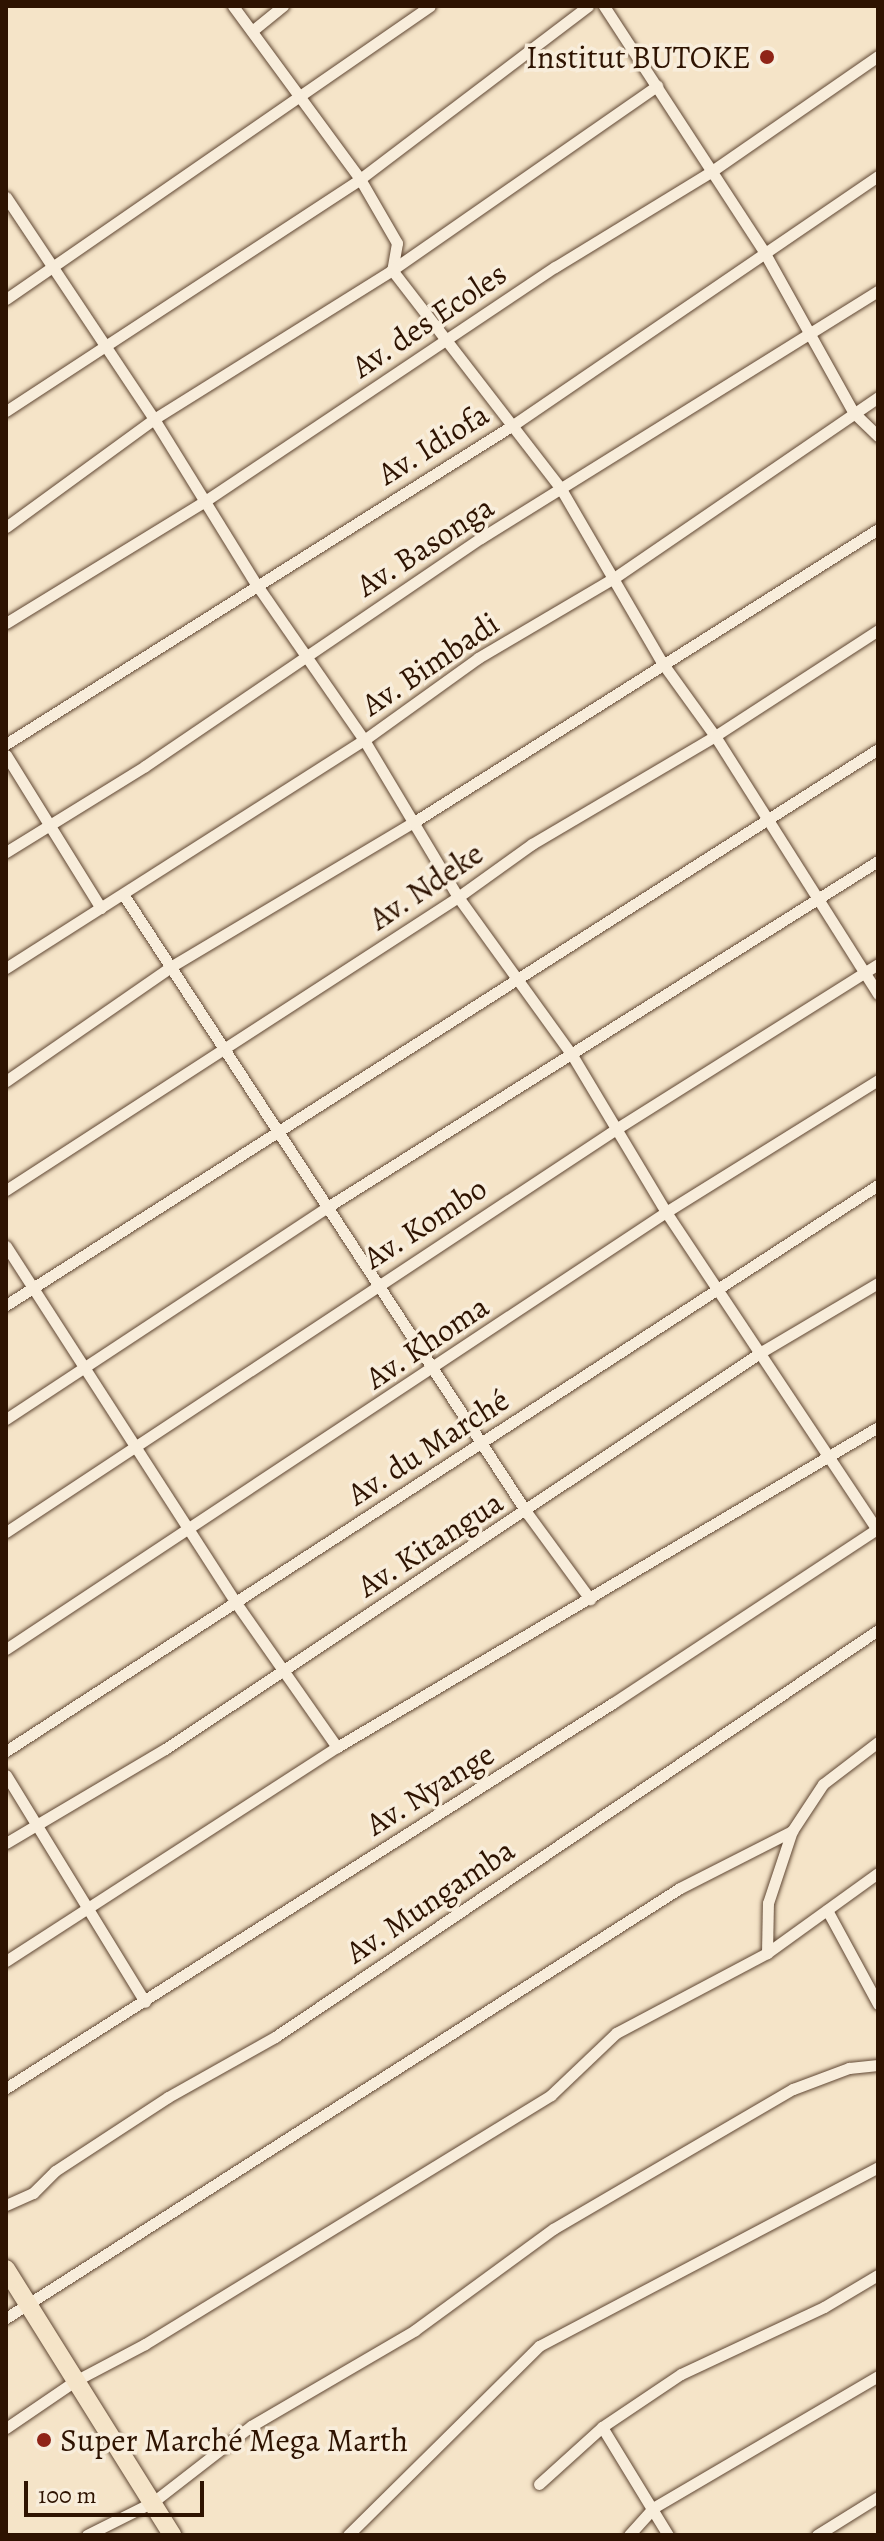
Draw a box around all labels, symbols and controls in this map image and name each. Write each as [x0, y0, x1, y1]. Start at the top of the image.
place label: Institut BUTOKE [526, 38, 751, 76]
marker: Institut BUTOKE [758, 48, 776, 66]
street label: Av. des Ecoles [344, 254, 514, 386]
street label: Av. Idiofa [370, 395, 496, 493]
street label: Av. Basonga [349, 487, 501, 605]
street label: Av. Bimbadi [354, 604, 506, 724]
street label: Av. Ndeke [362, 834, 490, 938]
street label: Av. Kombo [356, 1169, 494, 1277]
street label: Av. Khoma [358, 1287, 496, 1397]
street label: Av. du Marché [340, 1380, 516, 1514]
street label: Av. Kitangua [350, 1483, 510, 1605]
street label: Av. Nyange [358, 1734, 502, 1844]
street label: Av. Mungamba [338, 1830, 522, 1972]
place label: Super Marché Mega Marth [60, 2421, 408, 2459]
marker: Super Marché Mega Marth [35, 2431, 53, 2449]
scale bar [28, 2465, 208, 2515]
text: 100 m [38, 2479, 97, 2511]

